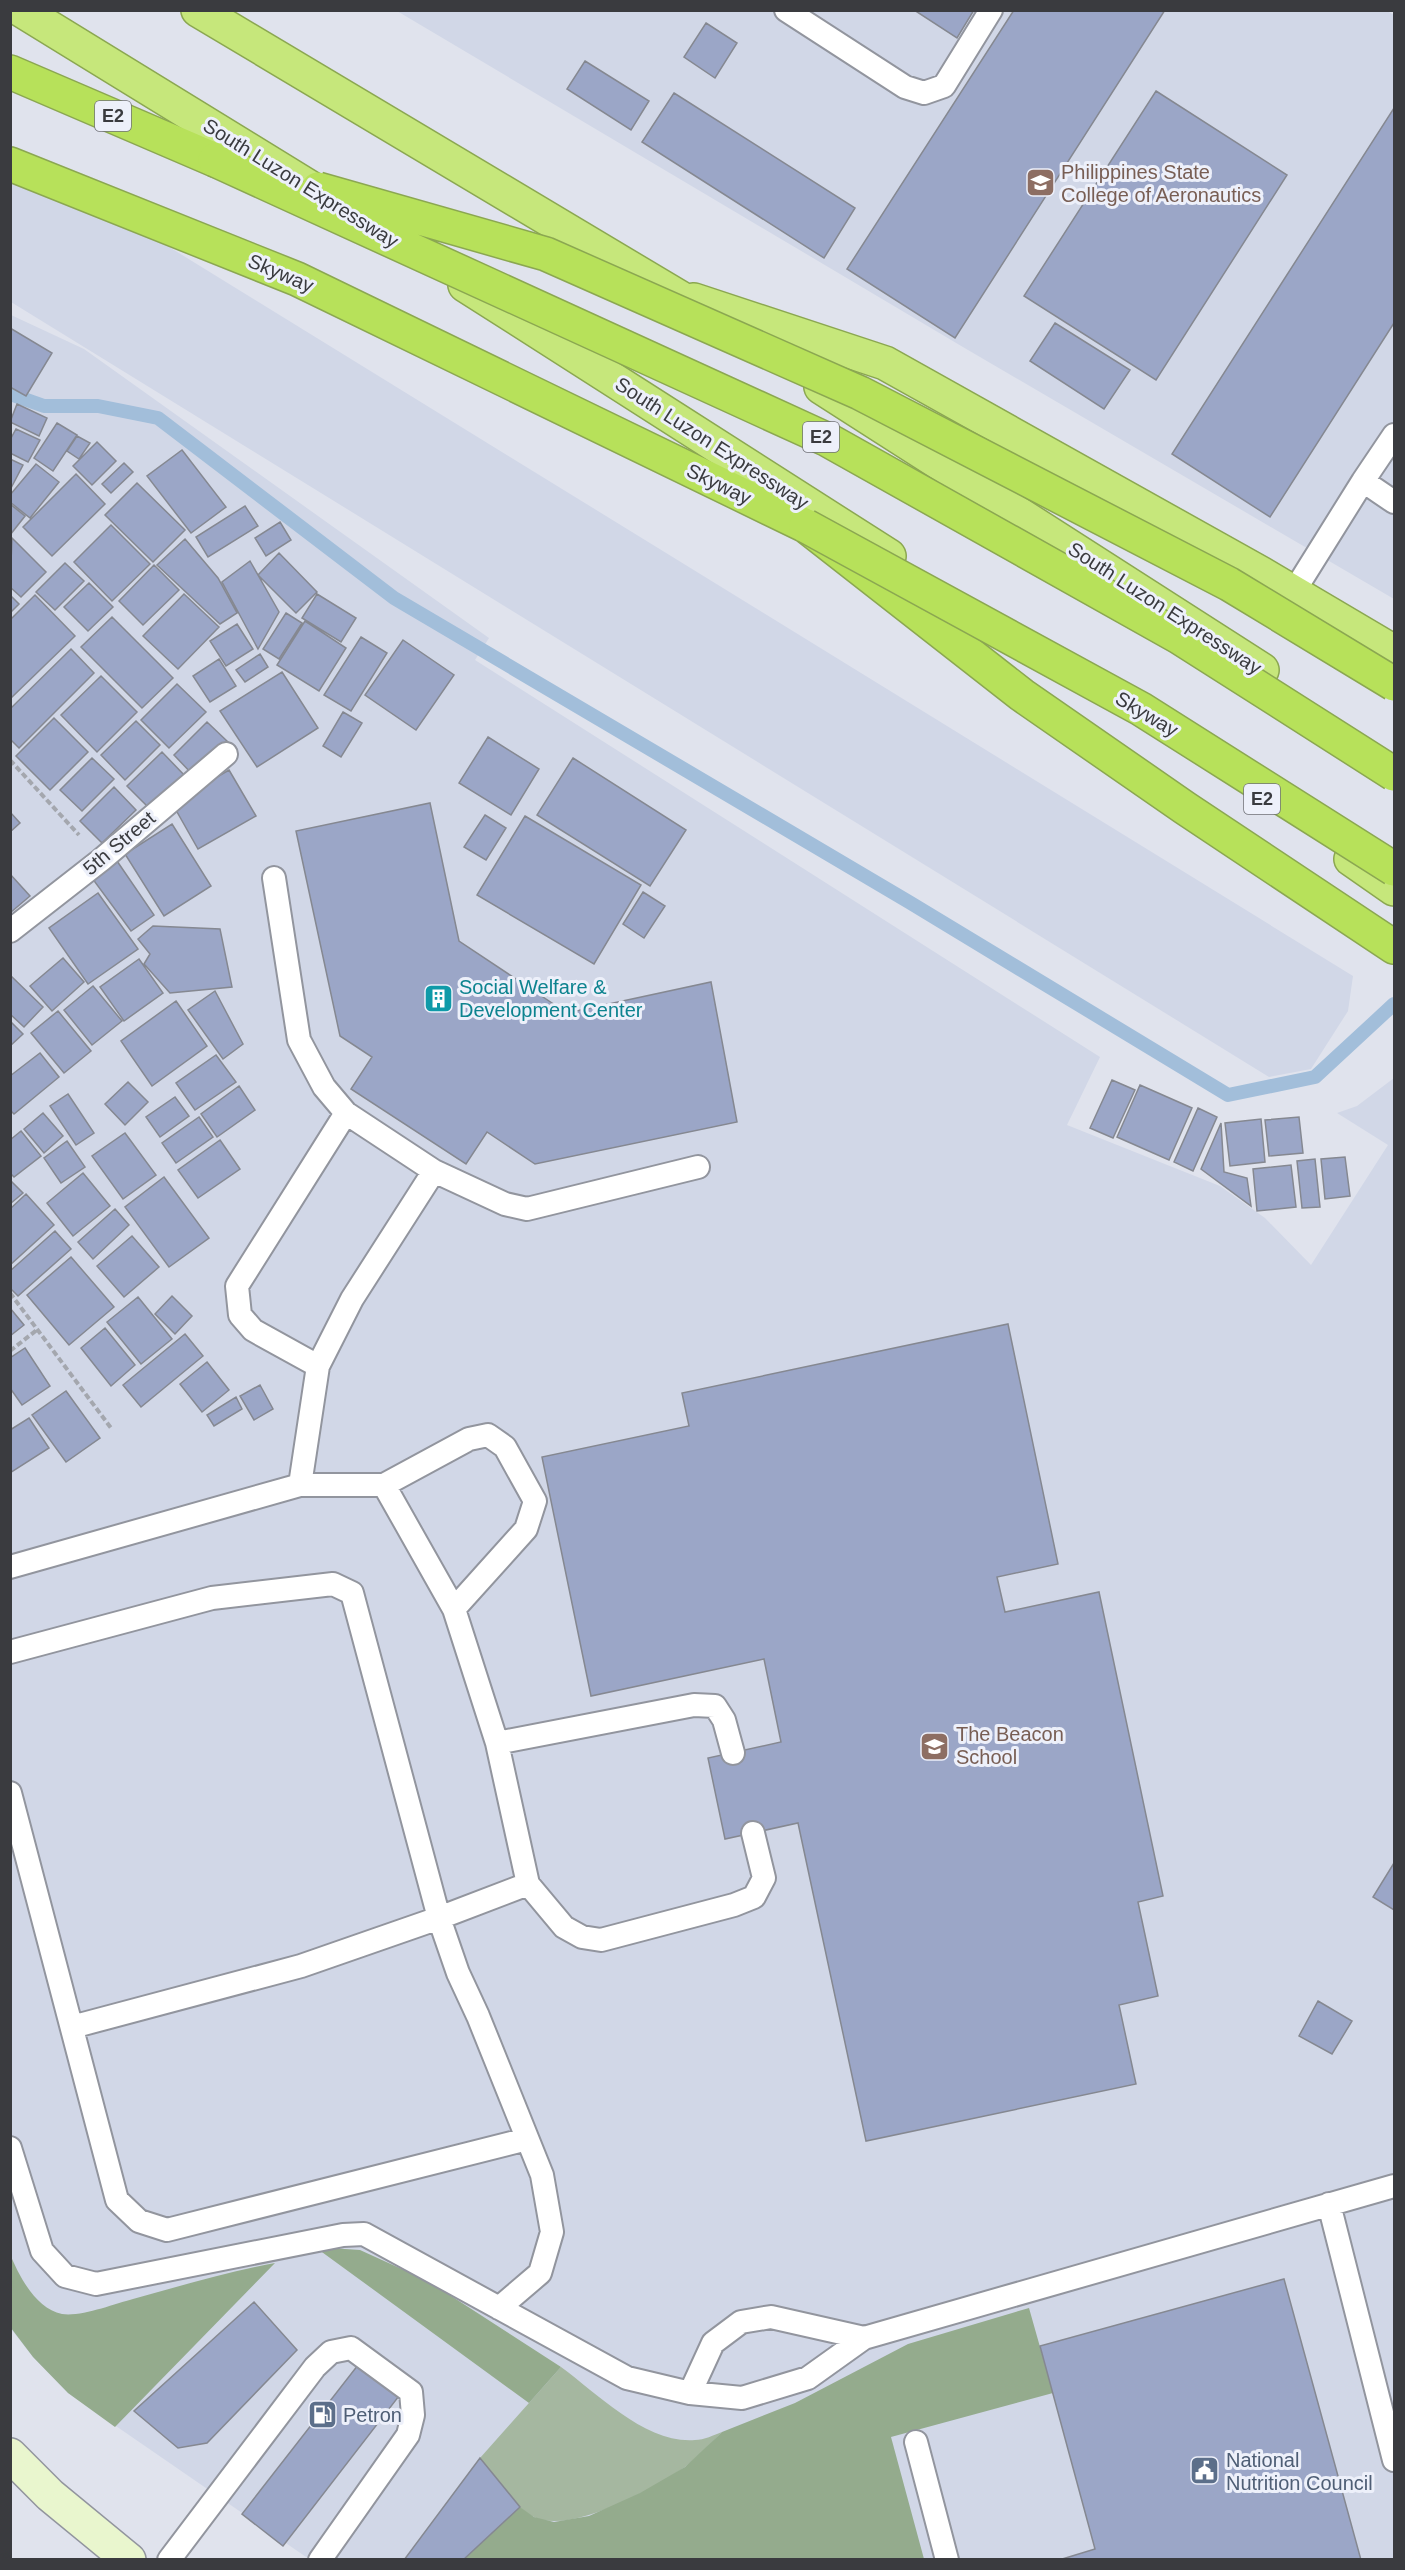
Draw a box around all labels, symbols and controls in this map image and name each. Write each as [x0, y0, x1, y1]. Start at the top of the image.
road number: E2 [95, 101, 131, 131]
street label: South Luzon Expressway [199, 114, 403, 252]
place label: Philippines State College of Aeronautics [1061, 161, 1261, 206]
school or university icon: Philippines State College of Aeronautics [1024, 167, 1056, 199]
street label: Skyway [245, 249, 317, 297]
street label: South Luzon Expressway [611, 372, 813, 514]
road number: E2 [803, 422, 839, 452]
street label: Skyway [683, 459, 755, 509]
street label: South Luzon Expressway [1064, 537, 1266, 679]
street label: Skyway [1112, 687, 1182, 741]
road number: E2 [1244, 784, 1280, 814]
street label: 5th Street [79, 806, 160, 879]
place label: Social Welfare & Development Center [459, 976, 643, 1021]
building icon: Social Welfare & Development Center [422, 982, 454, 1014]
place label: The Beacon School [956, 1723, 1064, 1768]
school or university icon: The Beacon School [919, 1730, 951, 1762]
fuel station icon: Petron [306, 2399, 338, 2431]
place label: Petron [343, 2404, 402, 2426]
place label: National Nutrition Council [1226, 2449, 1373, 2494]
public building icon: National Nutrition Council [1189, 2455, 1221, 2487]

